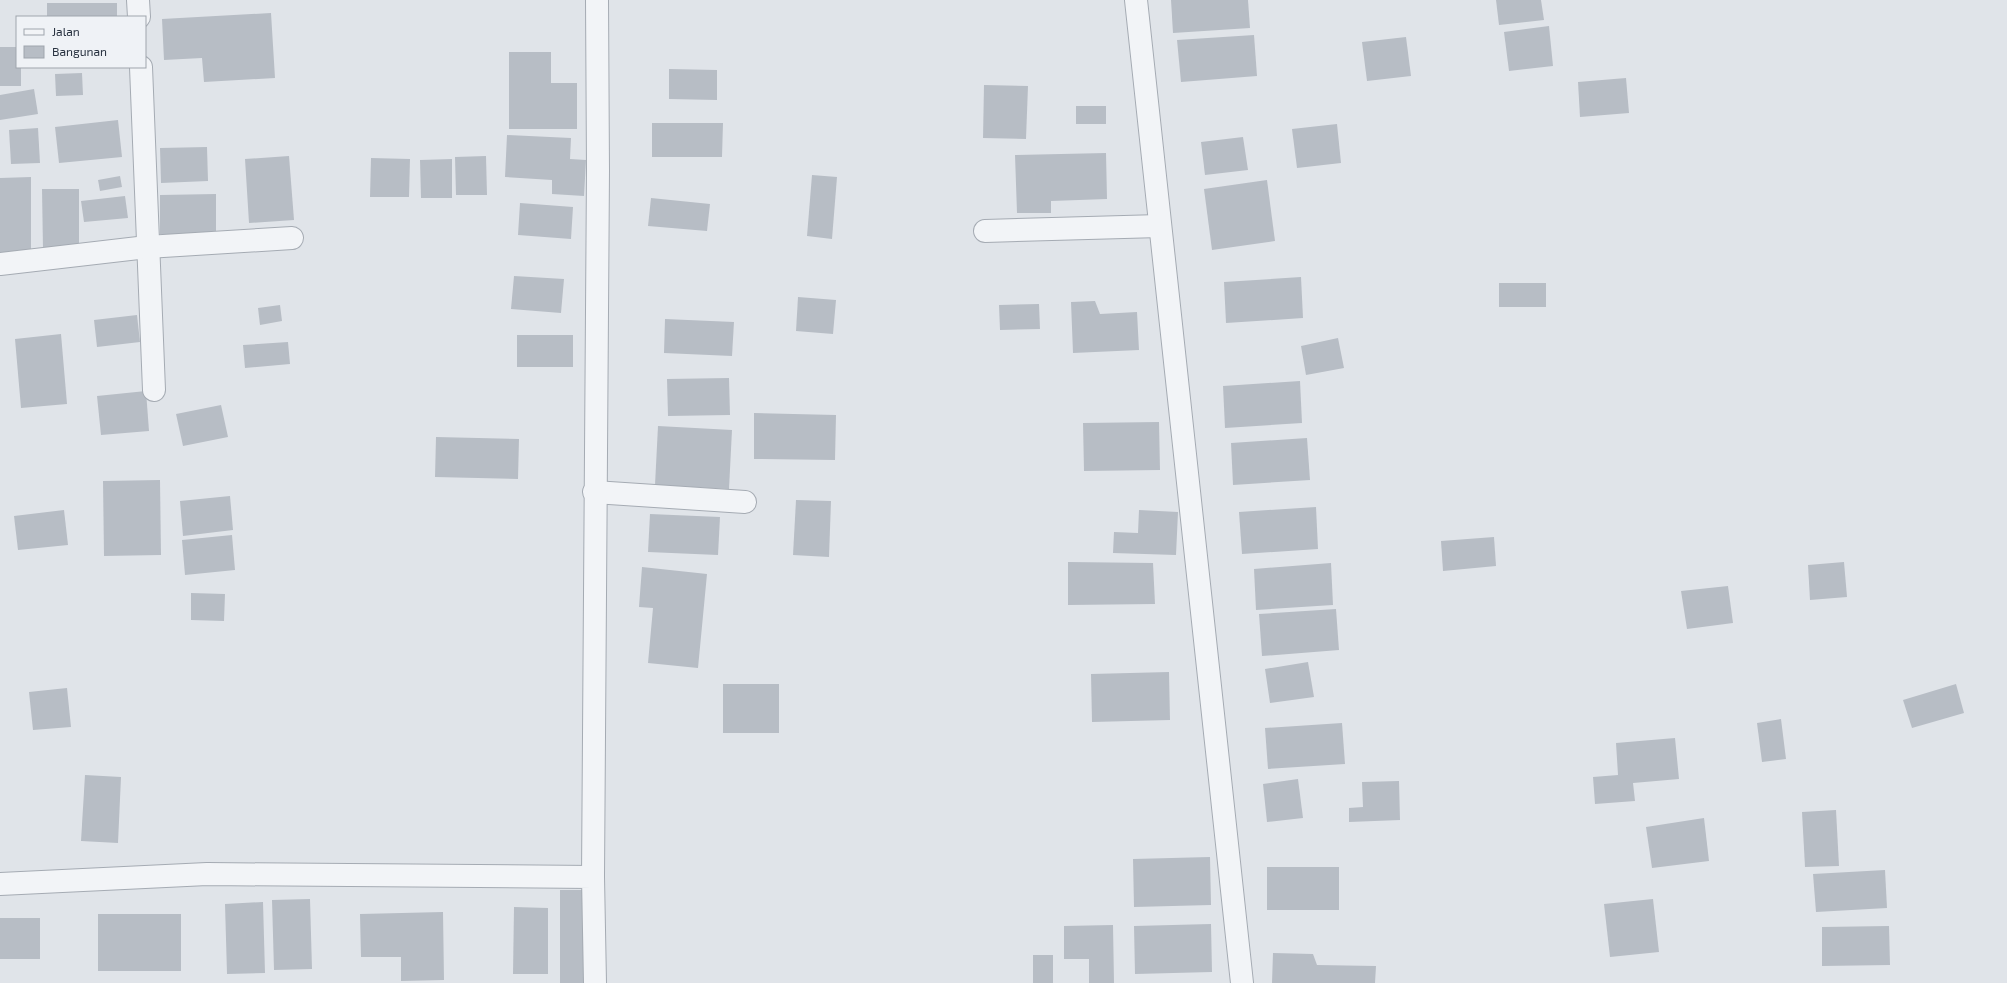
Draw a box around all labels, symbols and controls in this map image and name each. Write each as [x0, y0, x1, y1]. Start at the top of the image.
legend [16, 16, 146, 68]
text: Jalan [52, 24, 80, 38]
text: Bangunan [52, 44, 107, 58]

